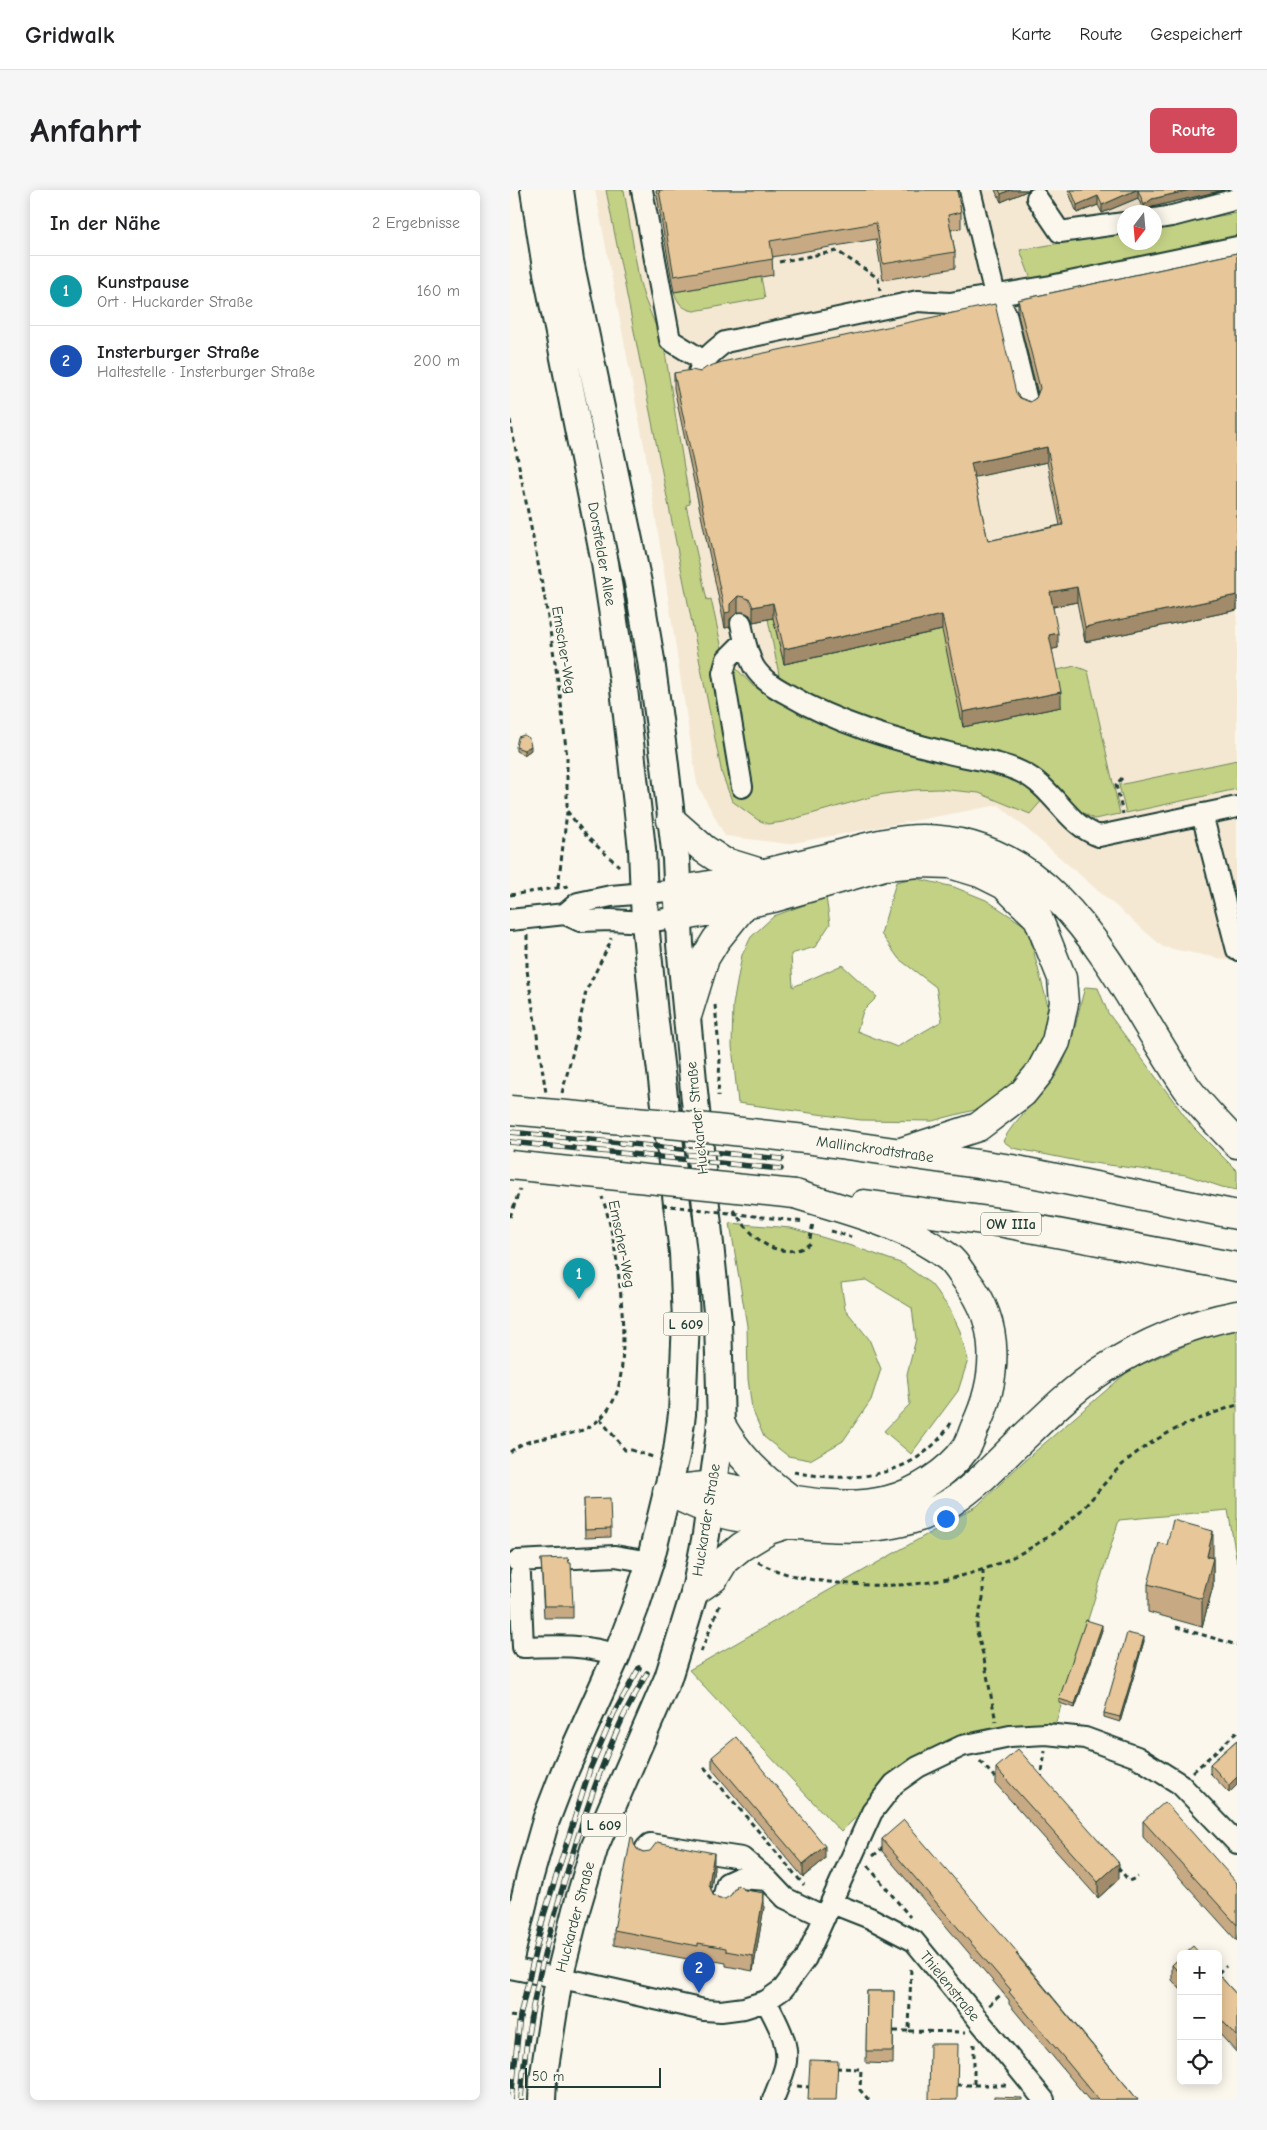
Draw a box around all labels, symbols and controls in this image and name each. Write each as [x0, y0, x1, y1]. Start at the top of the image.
text: Gridwalk [25, 21, 114, 49]
text: Karte [1011, 24, 1051, 45]
text: Route [1079, 24, 1122, 45]
text: Gespeichert [1150, 24, 1242, 45]
button: Route [1150, 108, 1237, 153]
text: Anfahrt [30, 110, 141, 151]
north arrow [1117, 205, 1162, 250]
text: In der Nähe [50, 211, 160, 235]
text: 2 Ergebnisse [372, 214, 460, 232]
text: Kunstpause [97, 271, 189, 293]
text: 1 [63, 282, 69, 300]
text: 160 m [417, 282, 460, 300]
text: Ort · Huckarder Straße [97, 293, 253, 311]
text: Insterburger Straße [97, 341, 259, 363]
text: 2 [62, 352, 70, 370]
text: 200 m [414, 352, 460, 370]
text: Haltestelle · Insterburger Straße [97, 363, 315, 381]
street label: Dorstfelder Allee [584, 501, 620, 608]
street label: Emscher-Weg [548, 605, 580, 695]
street label: Huckarder Straße [682, 1060, 712, 1176]
street label: Mallinckrodtstraße [815, 1132, 935, 1166]
street label: Emscher-Weg [605, 1199, 639, 1289]
road number: OW IIIa [981, 1212, 1041, 1236]
pin: 1 [563, 1258, 595, 1299]
road number: L 609 [664, 1312, 708, 1336]
street label: Huckarder Straße [688, 1462, 724, 1578]
your location [933, 1506, 959, 1532]
road number: L 609 [582, 1814, 626, 1836]
street label: Huckarder Straße [552, 1859, 599, 1974]
street label: Thielenstraße [916, 1947, 984, 2025]
map controls [1177, 1950, 1222, 2085]
button: + [1177, 1950, 1222, 1995]
pin: 2 [683, 1952, 715, 1993]
button: − [1177, 1995, 1222, 2040]
button: locate [1177, 2040, 1222, 2085]
scale bar [525, 2065, 661, 2088]
text: 50 m [532, 2068, 564, 2085]

